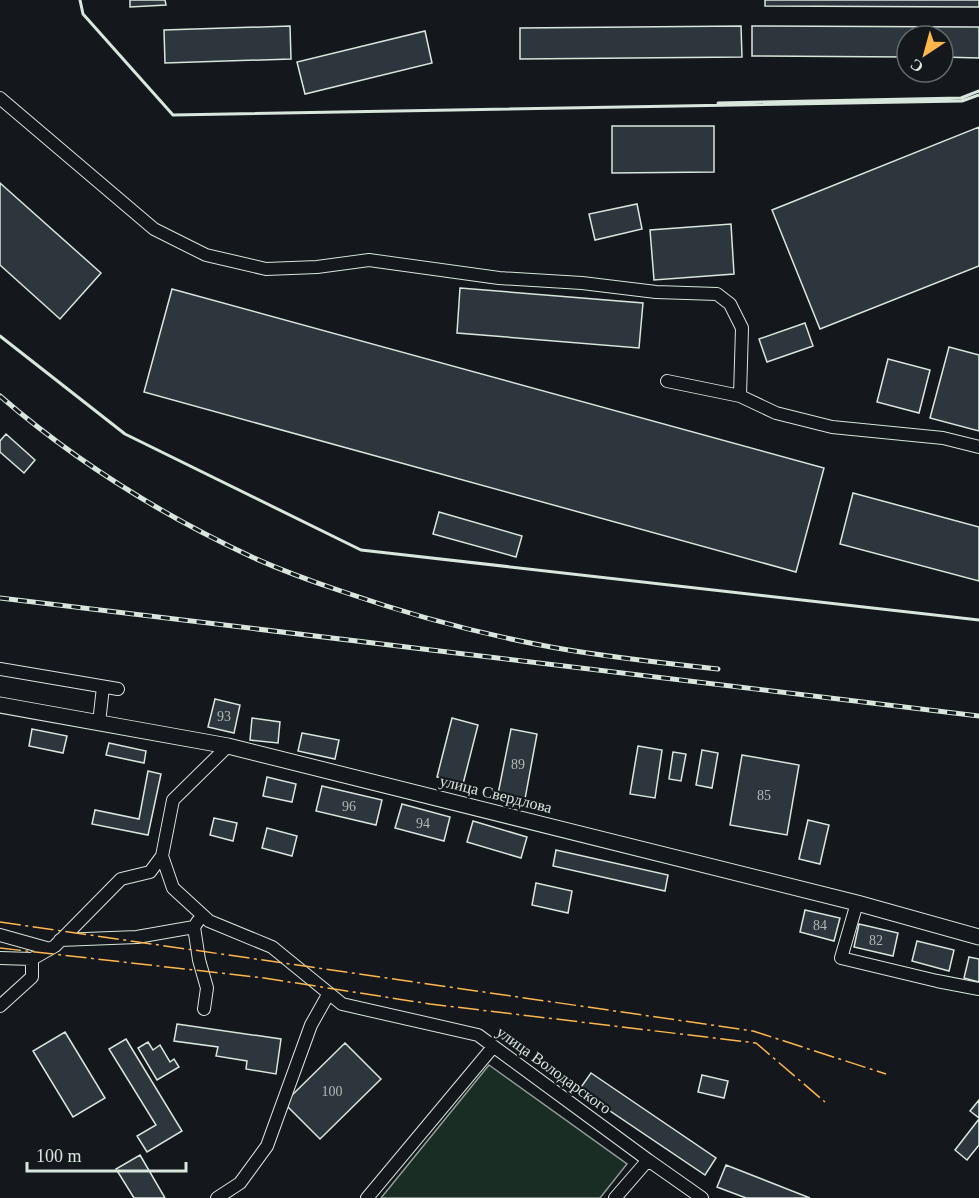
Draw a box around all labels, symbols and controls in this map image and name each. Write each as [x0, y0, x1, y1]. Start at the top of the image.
north arrow [895, 24, 955, 84]
text: С [907, 55, 926, 76]
house number: 93 [217, 709, 231, 724]
house number: 89 [511, 757, 525, 772]
street label: улица Свердлова [438, 772, 554, 817]
house number: 85 [757, 788, 771, 803]
house number: 96 [342, 799, 356, 814]
house number: 94 [416, 816, 430, 831]
house number: 84 [813, 918, 827, 933]
house number: 82 [869, 933, 883, 948]
street label: улица Володарского [493, 1023, 614, 1118]
house number: 100 [322, 1084, 343, 1099]
scale bar [27, 1135, 186, 1173]
text: 100 m [36, 1146, 82, 1166]

